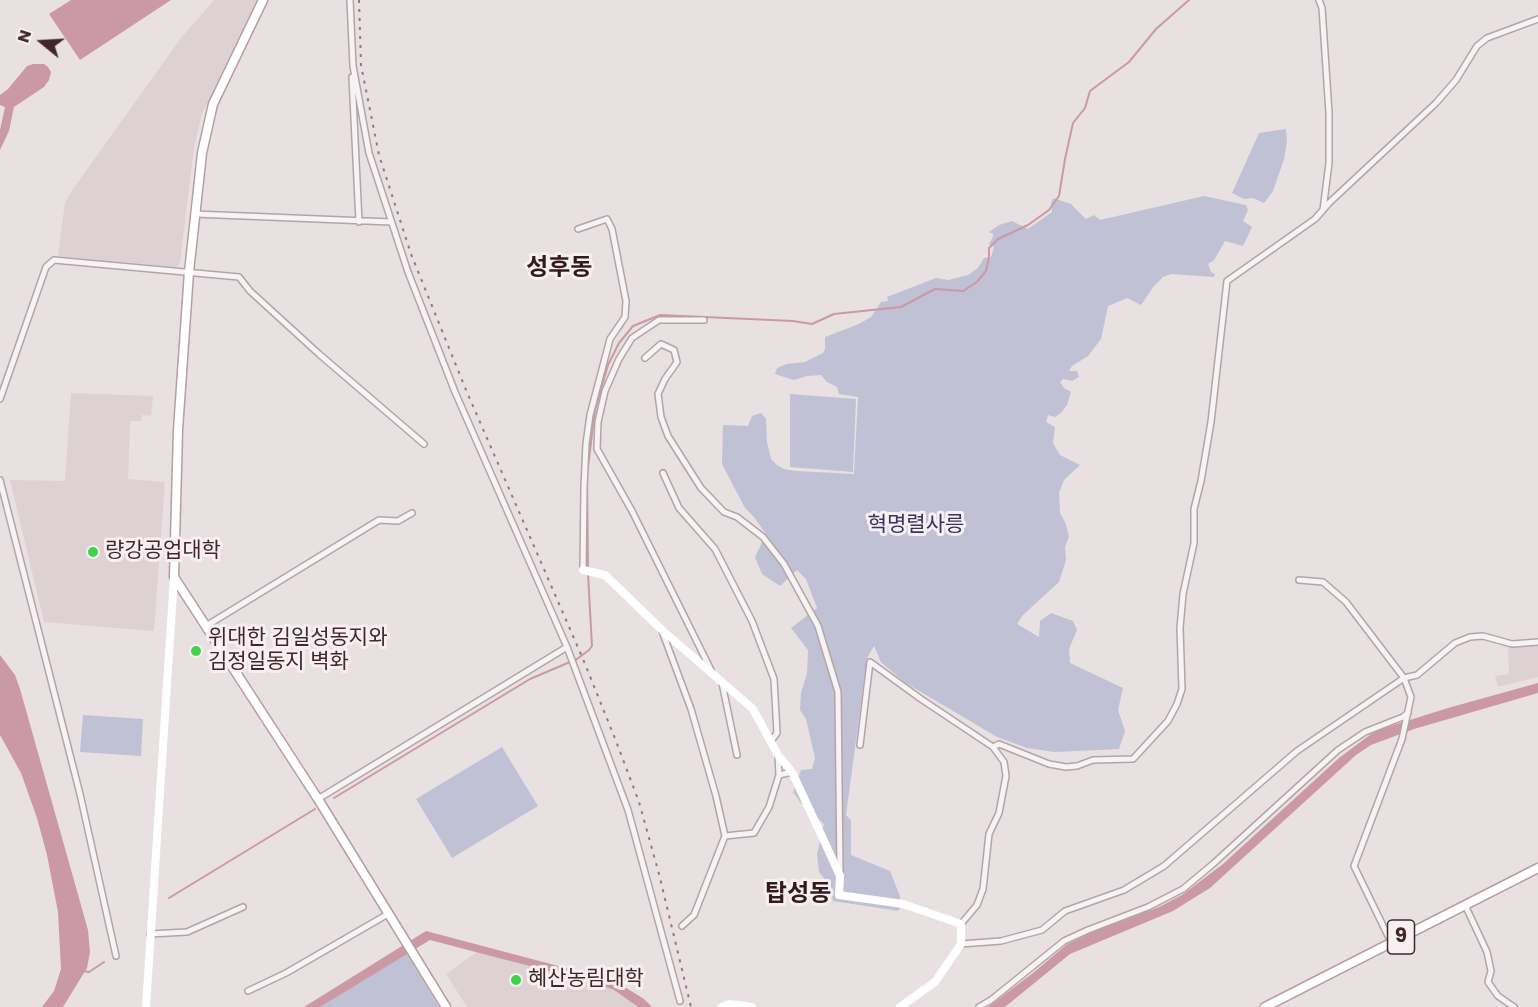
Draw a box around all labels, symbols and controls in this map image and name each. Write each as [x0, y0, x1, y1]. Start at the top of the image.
north arrow [12, 12, 72, 72]
text: N [12, 27, 37, 46]
district label: 성후동 [526, 255, 592, 283]
park label: 혁명렬사릉 [868, 513, 964, 539]
place label: 량강공업대학 [105, 539, 221, 565]
marker: 량강공업대학 [86, 545, 100, 559]
place label: 위대한 김일성동지와 김정일동지 벽화 [208, 626, 387, 676]
marker: 위대한 김일성동지와 김정일동지 벽화 [189, 644, 203, 658]
district label: 탑성동 [765, 881, 831, 909]
road number: 9 [1388, 920, 1414, 954]
place label: 혜산농림대학 [528, 967, 644, 993]
marker: 혜산농림대학 [509, 973, 523, 987]

